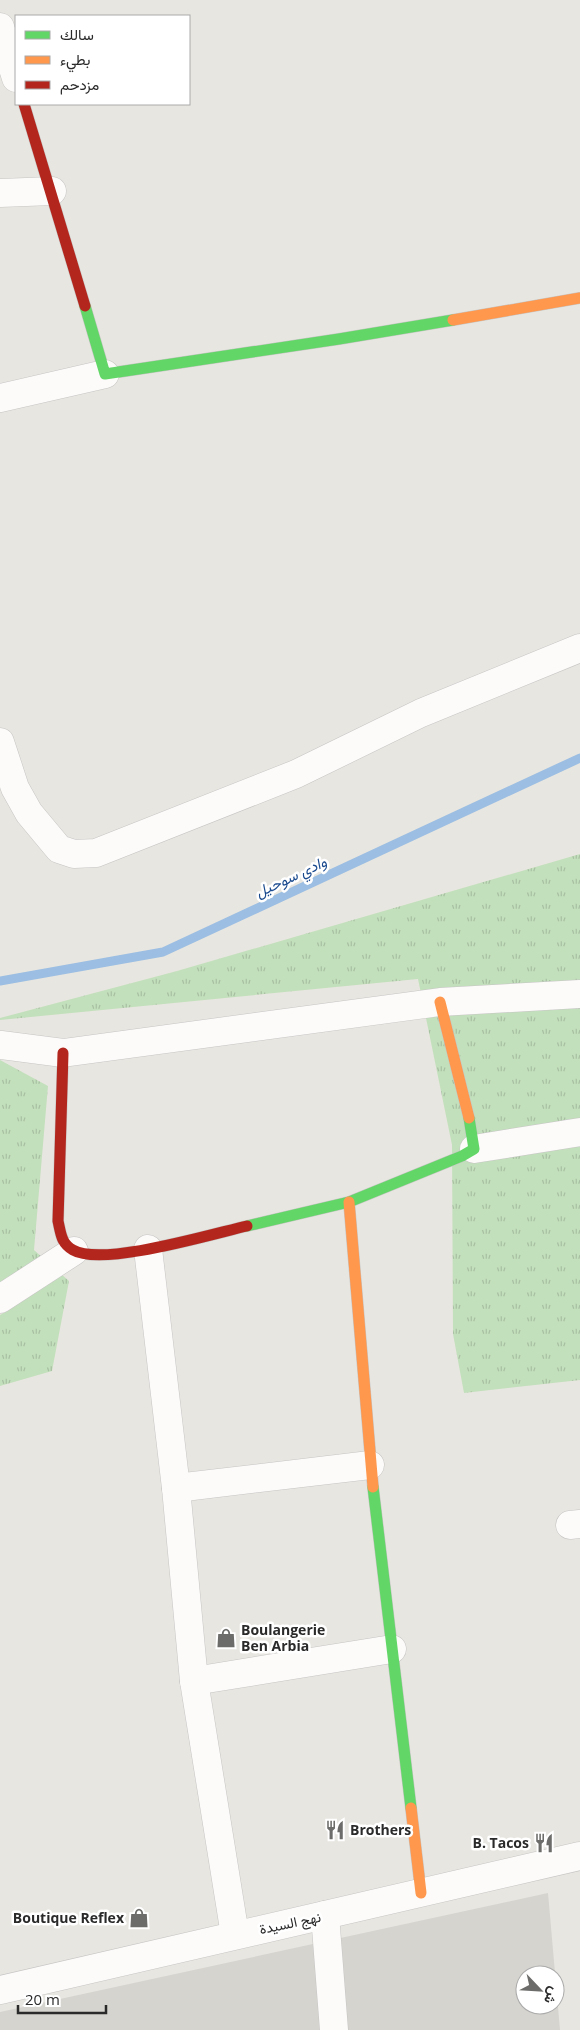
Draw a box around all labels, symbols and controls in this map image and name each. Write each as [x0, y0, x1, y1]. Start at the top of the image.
legend [15, 15, 190, 105]
text: سالك [60, 24, 94, 44]
text: بطيء [60, 49, 90, 73]
text: مزدحم [60, 74, 99, 95]
water label: وادي سوحيل [252, 851, 331, 904]
place label: Boulangerie Ben Arbia [241, 1620, 325, 1655]
shop icon: Boulangerie Ben Arbia [215, 1627, 237, 1649]
restaurant icon: Brothers [324, 1819, 346, 1841]
place label: Brothers [350, 1820, 411, 1839]
restaurant icon: B. Tacos [533, 1832, 555, 1854]
place label: B. Tacos [473, 1833, 529, 1852]
shop icon: Boutique Reflex [128, 1907, 150, 1929]
street label: نهج السيدة [257, 1907, 323, 1940]
place label: Boutique Reflex [13, 1908, 125, 1927]
north arrow [515, 1965, 565, 2015]
scale bar [18, 1982, 105, 2014]
text: ش [540, 1984, 564, 2008]
text: 20 m [25, 1989, 60, 2009]

